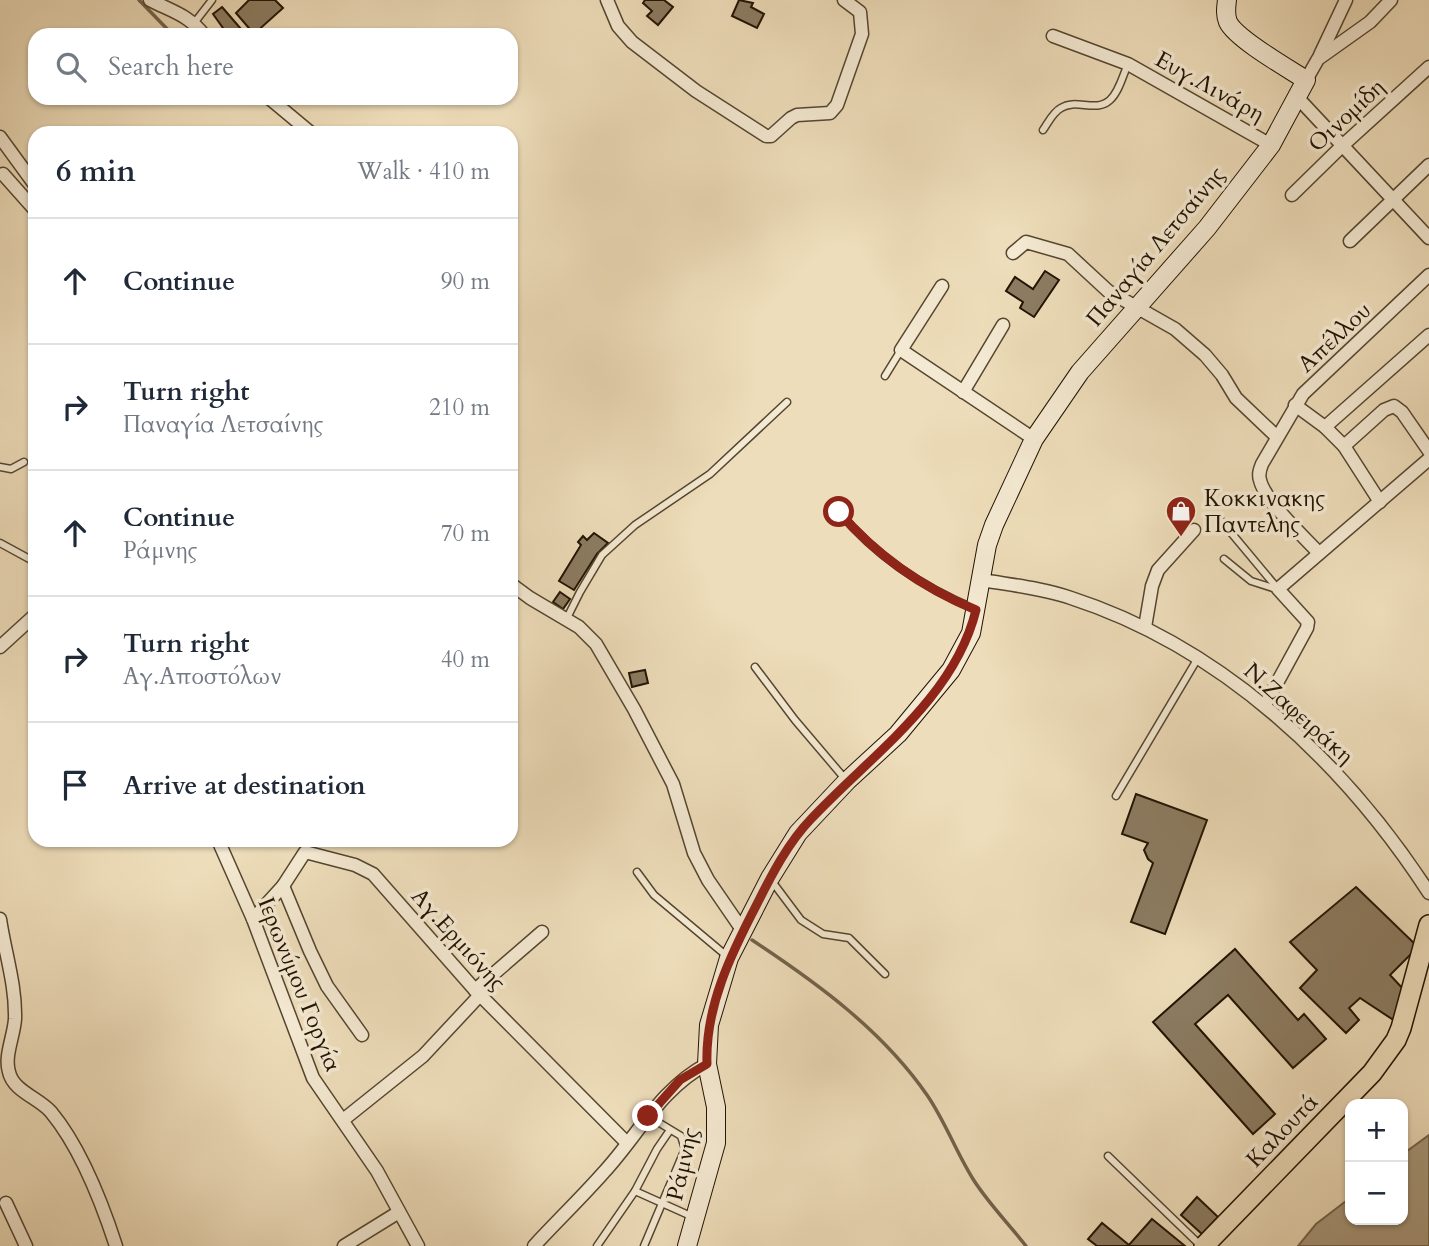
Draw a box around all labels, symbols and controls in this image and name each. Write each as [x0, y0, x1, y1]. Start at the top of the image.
search box [28, 28, 518, 105]
street label: Ευγ.Λινάρη [1150, 44, 1270, 129]
icon: search [52, 48, 90, 86]
text: Search here [108, 49, 234, 84]
street label: Οινομίδη [1301, 72, 1391, 159]
text: 6 min [56, 151, 136, 192]
text: Walk · 410 m [357, 156, 490, 187]
street label: Παναγία Λετσαίνης [1079, 159, 1232, 333]
icon: ahead [56, 262, 94, 300]
text: Continue [123, 264, 235, 299]
text: 90 m [441, 266, 490, 297]
street label: Απέλλου [1291, 295, 1378, 379]
text: Turn right [123, 374, 250, 409]
icon: right [56, 388, 94, 426]
text: 210 m [429, 392, 490, 423]
text: Παναγία Λετσαίνης [123, 409, 323, 440]
place label: Κοκκινακης Παντελης [1204, 483, 1325, 540]
shop icon: Κοκκινακης Παντελης [1164, 494, 1198, 538]
route start [823, 496, 854, 527]
text: Continue [123, 500, 235, 535]
icon: ahead [56, 514, 94, 552]
text: 70 m [441, 518, 490, 549]
text: Ράμνης [123, 535, 197, 566]
text: Turn right [123, 626, 250, 661]
icon: right [56, 640, 94, 678]
text: 40 m [441, 644, 490, 675]
street label: Ν.Ζαφειράκη [1237, 656, 1360, 771]
text: Αγ.Αποστόλων [123, 661, 281, 692]
icon: arrive [56, 766, 94, 804]
text: Arrive at destination [123, 768, 366, 803]
street label: Αγ.Ερμιόνης [404, 881, 513, 997]
street label: Ιερωνύμου Γοργία [251, 893, 349, 1076]
street label: Καλουτά [1239, 1086, 1326, 1174]
map controls [1345, 1099, 1408, 1225]
button: + [1345, 1099, 1408, 1162]
route end [632, 1100, 663, 1131]
street label: Ράμνης [659, 1124, 706, 1204]
button: − [1345, 1162, 1408, 1225]

